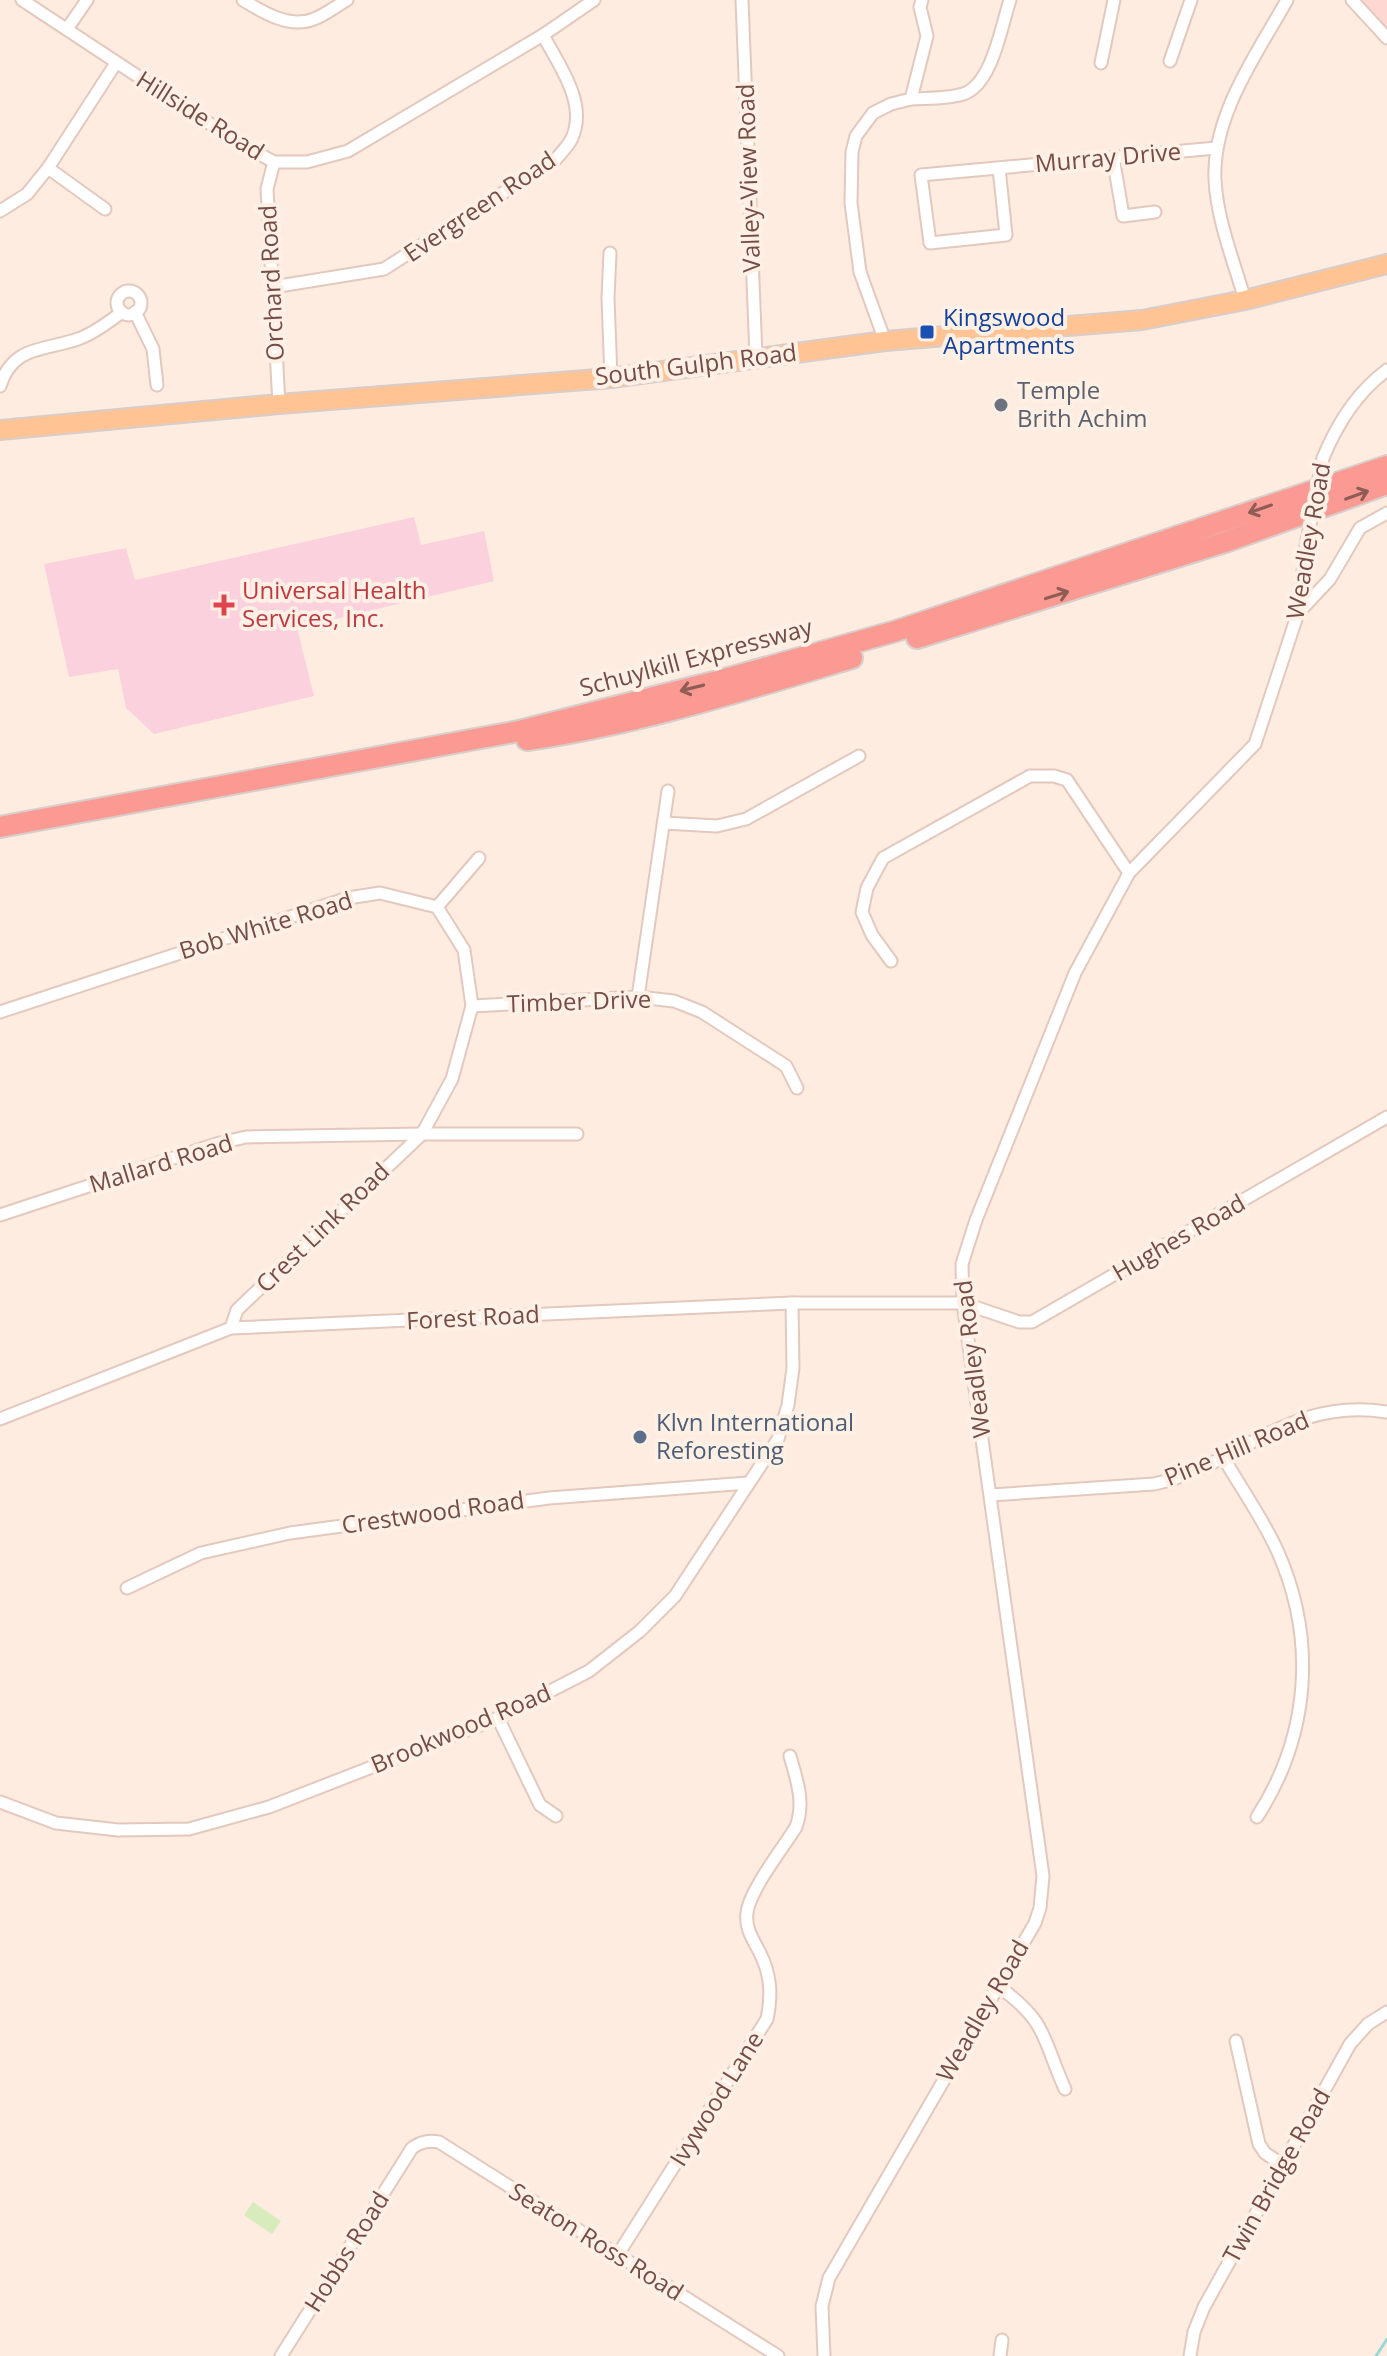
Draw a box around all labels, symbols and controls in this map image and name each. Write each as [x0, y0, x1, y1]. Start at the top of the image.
street label: Hillside Road [131, 62, 271, 167]
street label: Valley-View Road [728, 83, 767, 273]
street label: Murray Drive [1034, 134, 1182, 179]
street label: Evergreen Road [397, 143, 562, 269]
street label: Orchard Road [250, 204, 291, 362]
place label: Kingswood Apartments [943, 300, 1075, 361]
marker: Kingswood Apartments [918, 323, 936, 341]
street label: South Gulph Road [593, 335, 799, 392]
place label: Temple Brith Achim [1017, 373, 1148, 434]
marker: Temple Brith Achim [992, 396, 1010, 414]
street label: Weadley Road [1277, 460, 1338, 622]
one-way arrow [1344, 487, 1368, 501]
one-way arrow [1248, 503, 1273, 518]
place label: Universal Health Services, Inc. [242, 573, 426, 634]
one-way arrow [1043, 587, 1069, 602]
marker: Universal Health Services, Inc. [213, 594, 235, 616]
street label: Schuylkill Expressway [575, 609, 817, 704]
one-way arrow [679, 681, 705, 696]
street label: Bob White Road [175, 883, 356, 967]
street label: Timber Drive [506, 981, 652, 1020]
street label: Mallard Road [85, 1125, 236, 1200]
street label: Crest Link Road [248, 1155, 396, 1299]
street label: Hughes Road [1106, 1185, 1251, 1288]
street label: Weadley Road [945, 1278, 998, 1440]
street label: Forest Road [405, 1297, 540, 1336]
street label: Pine Hill Road [1159, 1402, 1314, 1493]
place label: Klvn International Reforesting [656, 1405, 854, 1466]
marker: Klvn International Reforesting [631, 1428, 649, 1446]
street label: Crestwood Road [339, 1482, 526, 1541]
street label: Brookwood Road [365, 1675, 555, 1780]
street label: Weadley Road [928, 1933, 1036, 2087]
street label: Ivywood Lane [661, 2025, 770, 2172]
street label: Twin Bridge Road [1214, 2082, 1337, 2269]
street label: Seaton Ross Road [503, 2174, 690, 2308]
street label: Hobbs Road [296, 2185, 396, 2318]

